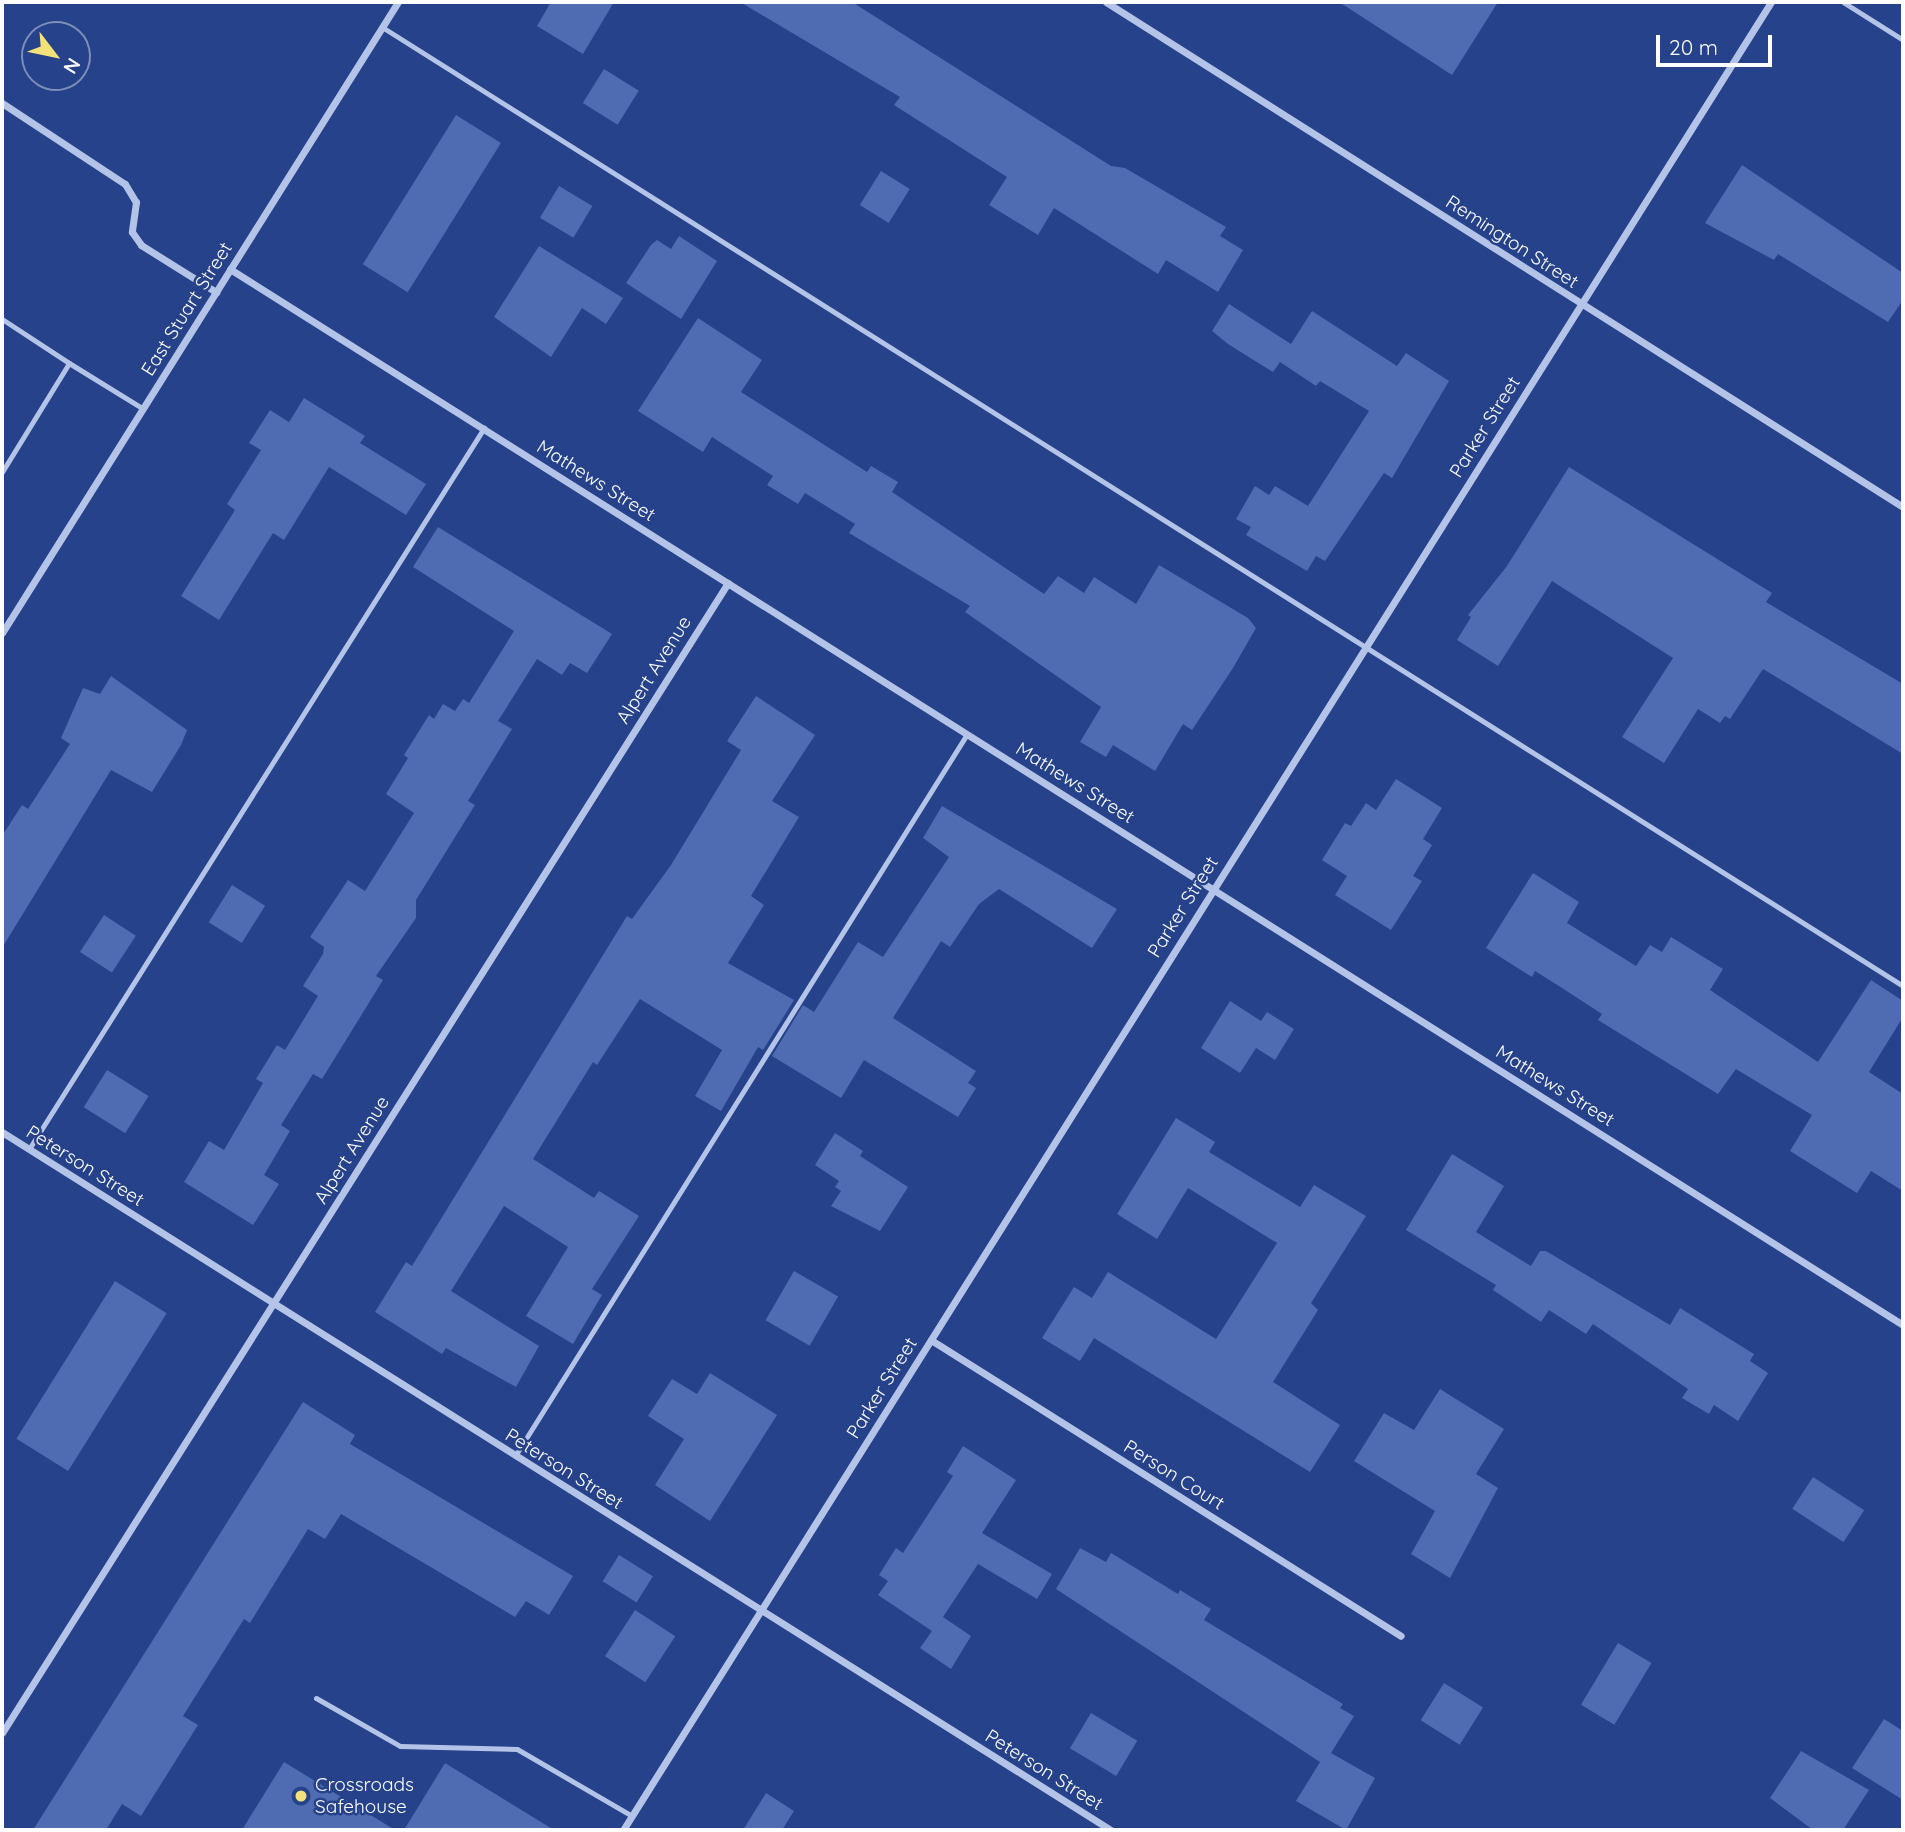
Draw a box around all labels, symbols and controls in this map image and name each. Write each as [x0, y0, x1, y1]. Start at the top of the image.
north arrow [21, 21, 91, 91]
scale bar [1660, 21, 1776, 65]
text: 20 m [1669, 34, 1718, 60]
text: N [58, 54, 86, 78]
street label: Remington Street [1441, 191, 1583, 293]
street label: East Stuart Street [137, 238, 237, 380]
street label: Parker Street [1445, 372, 1525, 482]
street label: Mathews Street [533, 435, 659, 527]
street label: Alpert Avenue [612, 612, 696, 728]
street label: Mathews Street [1012, 737, 1138, 829]
street label: Parker Street [1143, 852, 1223, 962]
street label: Mathews Street [1492, 1040, 1618, 1132]
street label: Alpert Avenue [310, 1092, 394, 1208]
street label: Peterson Street [22, 1121, 148, 1211]
street label: Parker Street [842, 1333, 922, 1443]
street label: Peterson Street [501, 1424, 627, 1514]
street label: Person Court [1120, 1435, 1228, 1515]
street label: Peterson Street [981, 1725, 1107, 1815]
place label: Crossroads Safehouse [315, 1774, 414, 1818]
marker: Crossroads Safehouse [293, 1788, 309, 1804]

